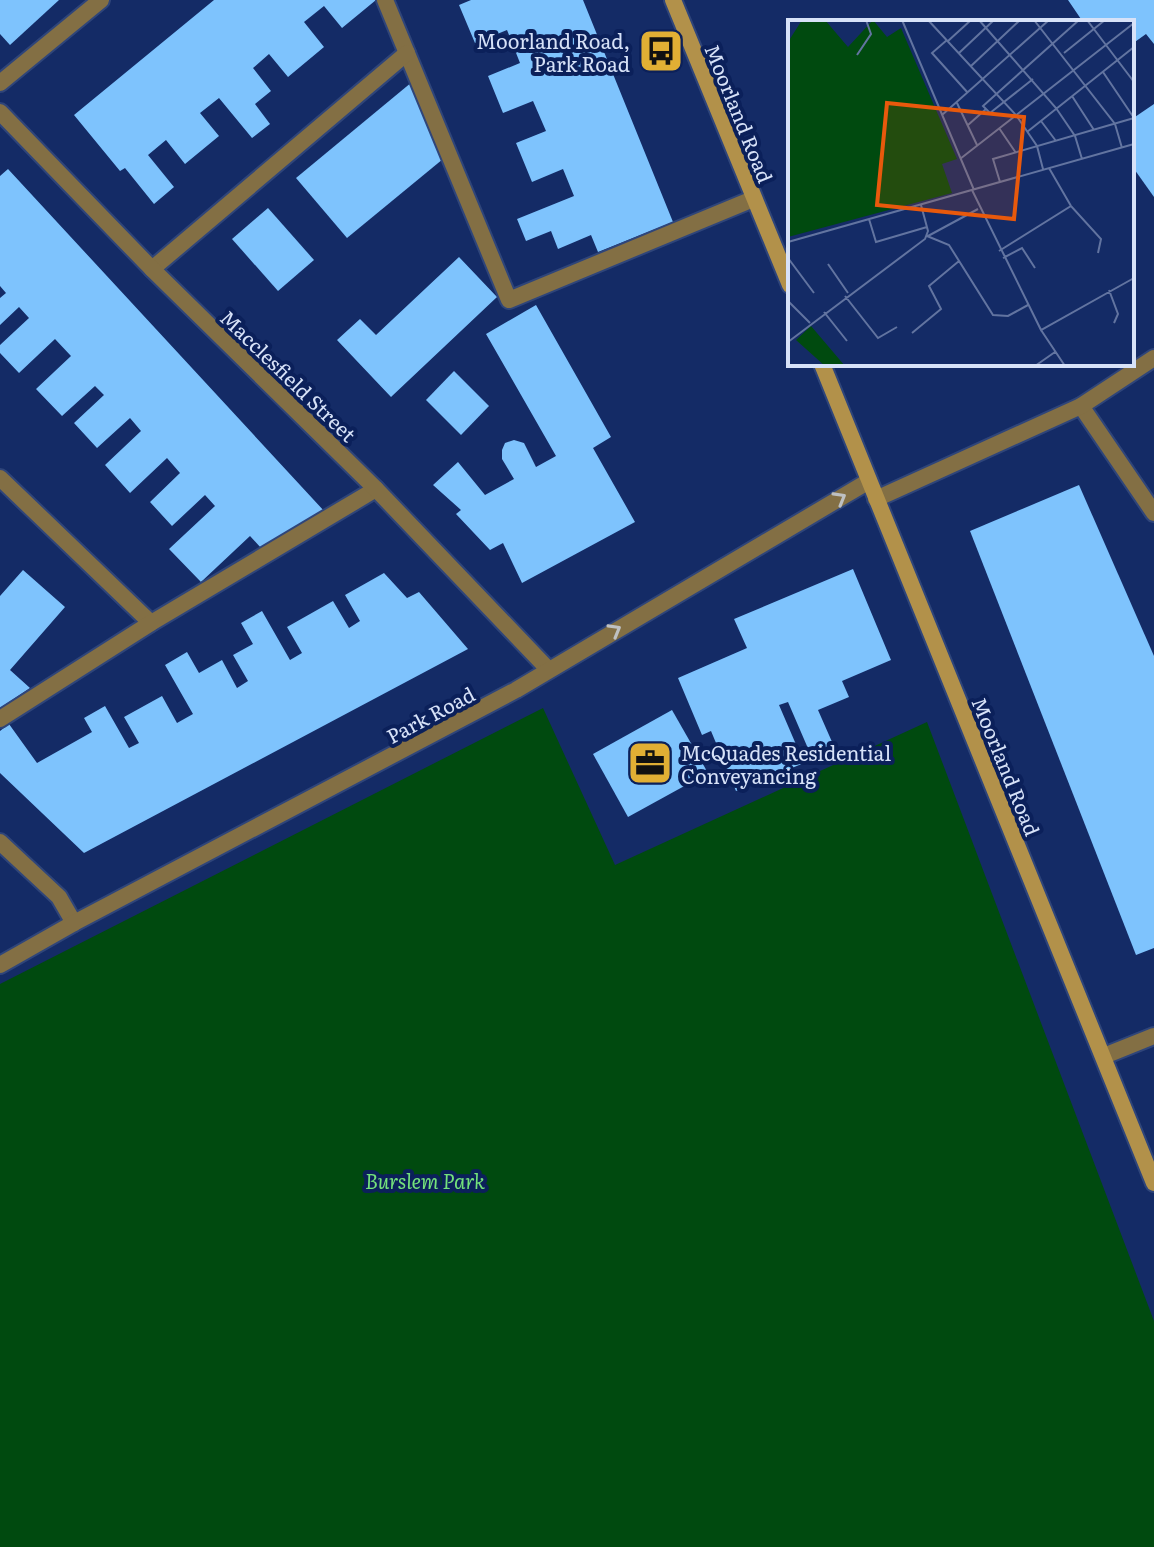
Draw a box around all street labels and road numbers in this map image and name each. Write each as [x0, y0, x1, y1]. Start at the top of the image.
street label: Moorland Road [699, 39, 781, 187]
street label: Macclesfield Street [214, 302, 364, 448]
street label: Park Road [380, 678, 480, 750]
street label: Moorland Road [966, 692, 1048, 840]

